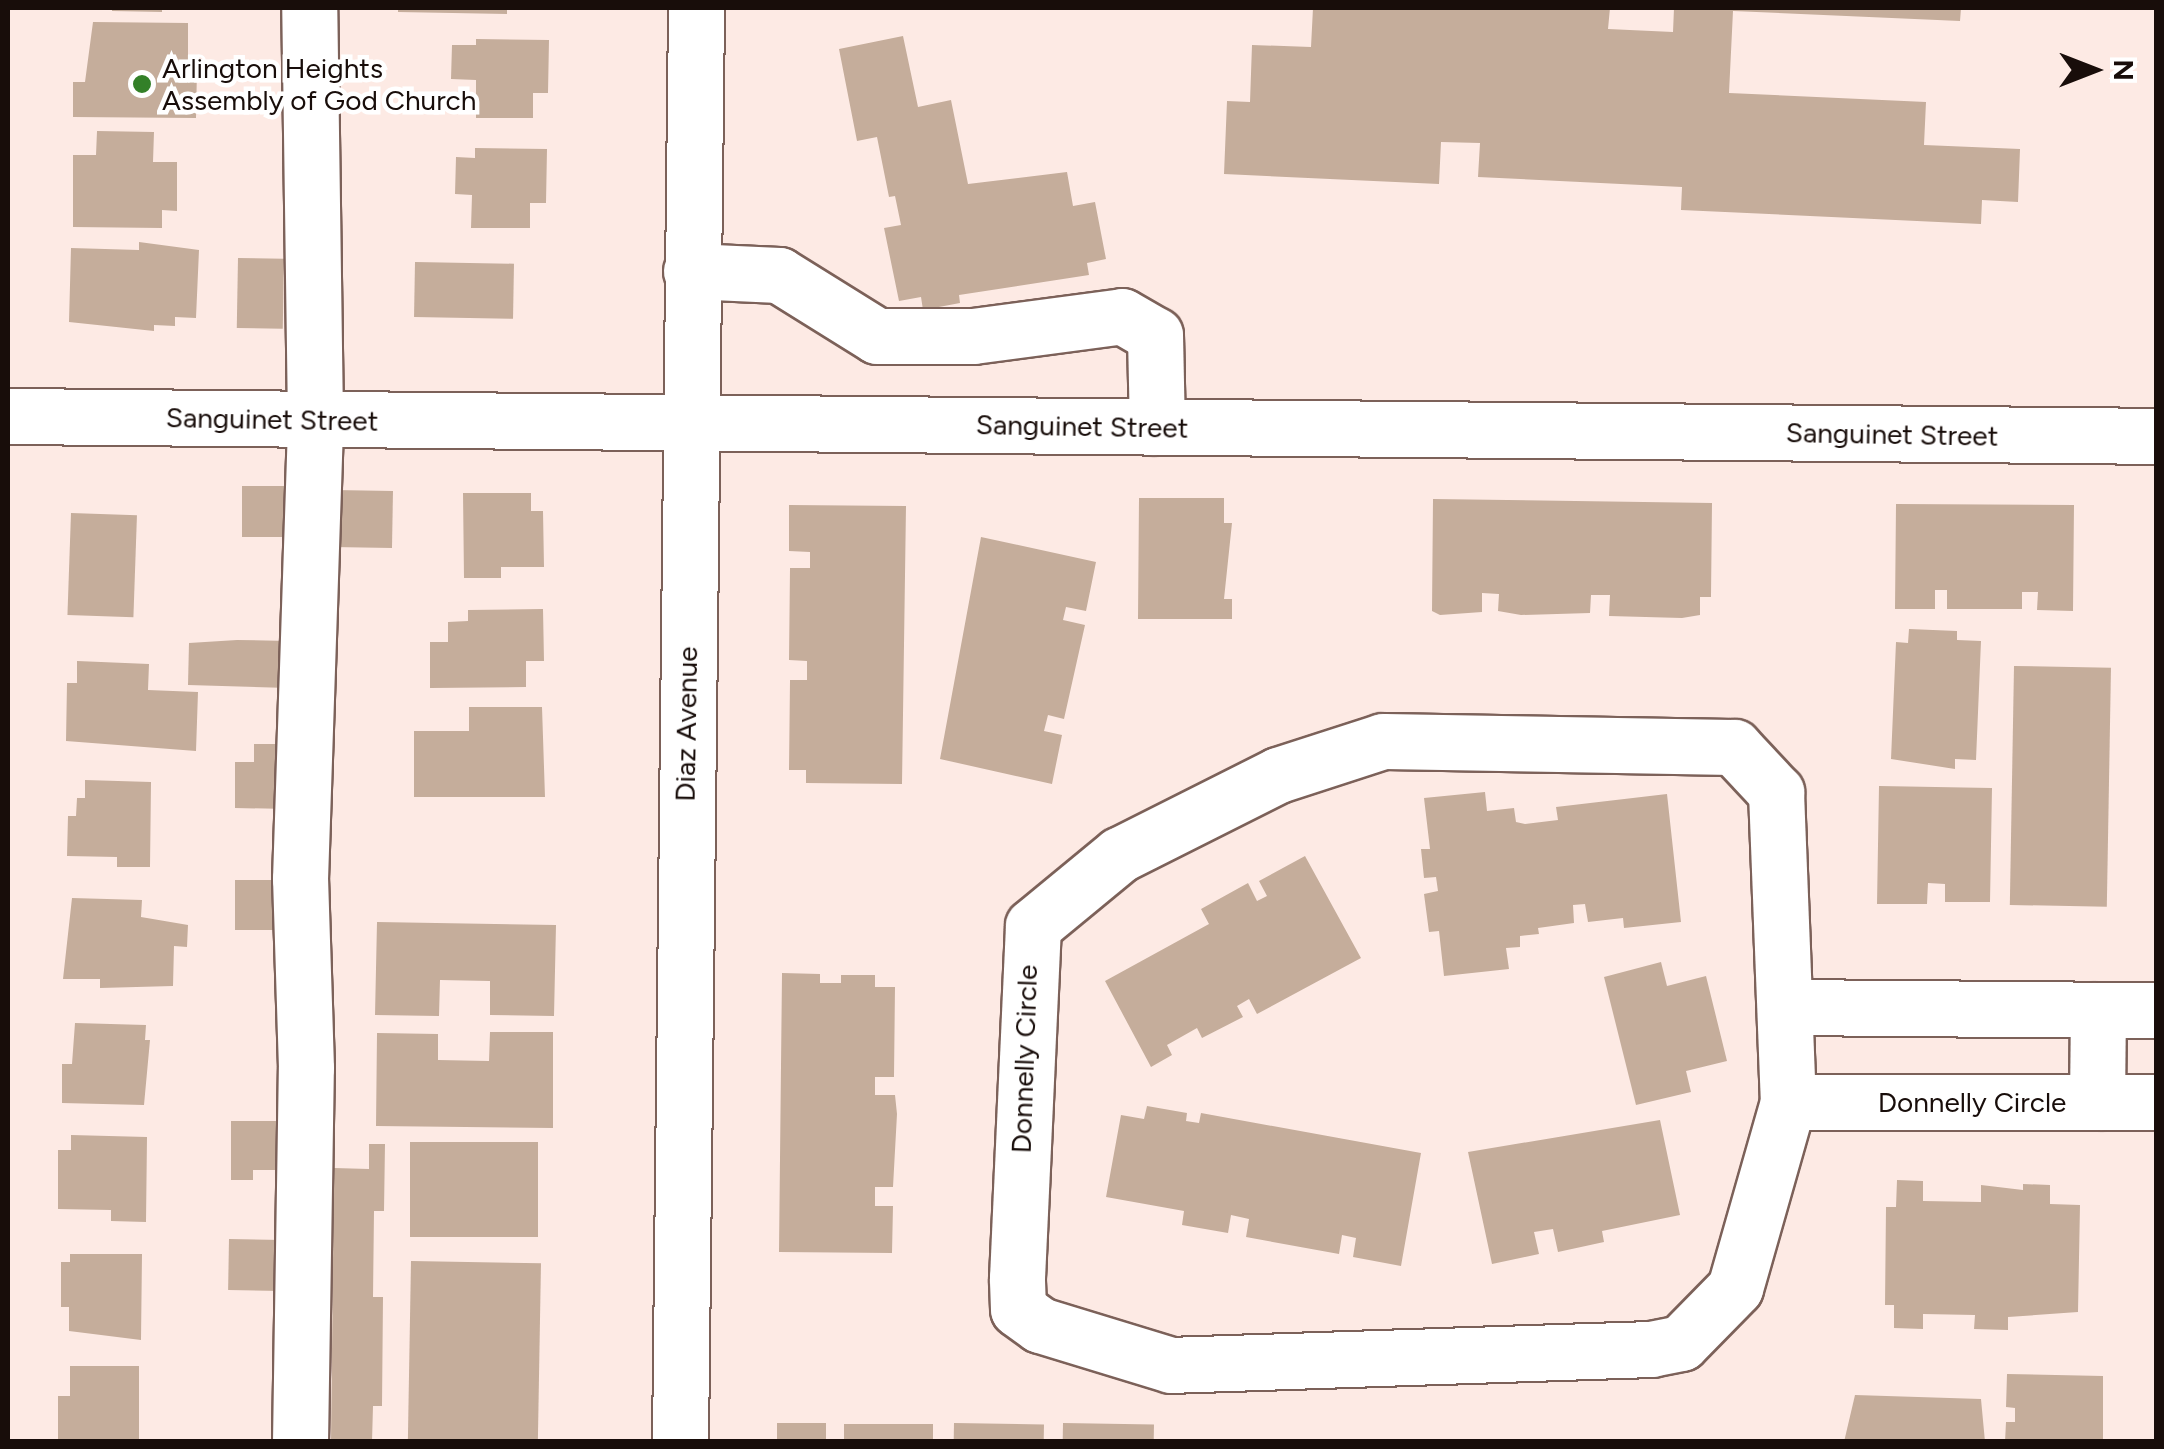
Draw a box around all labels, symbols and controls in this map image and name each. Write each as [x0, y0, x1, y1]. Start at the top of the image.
north arrow [2044, 20, 2144, 120]
place label: Arlington Heights Assembly of God Church [162, 51, 476, 117]
text: N [2107, 59, 2141, 81]
marker: Arlington Heights Assembly of God Church [131, 73, 153, 95]
street label: Sanguinet Street [165, 400, 379, 438]
street label: Sanguinet Street [975, 407, 1189, 445]
street label: Sanguinet Street [1785, 415, 1999, 453]
street label: Diaz Avenue [668, 646, 704, 802]
street label: Donnelly Circle [1004, 964, 1044, 1154]
street label: Donnelly Circle [1878, 1085, 2066, 1119]

